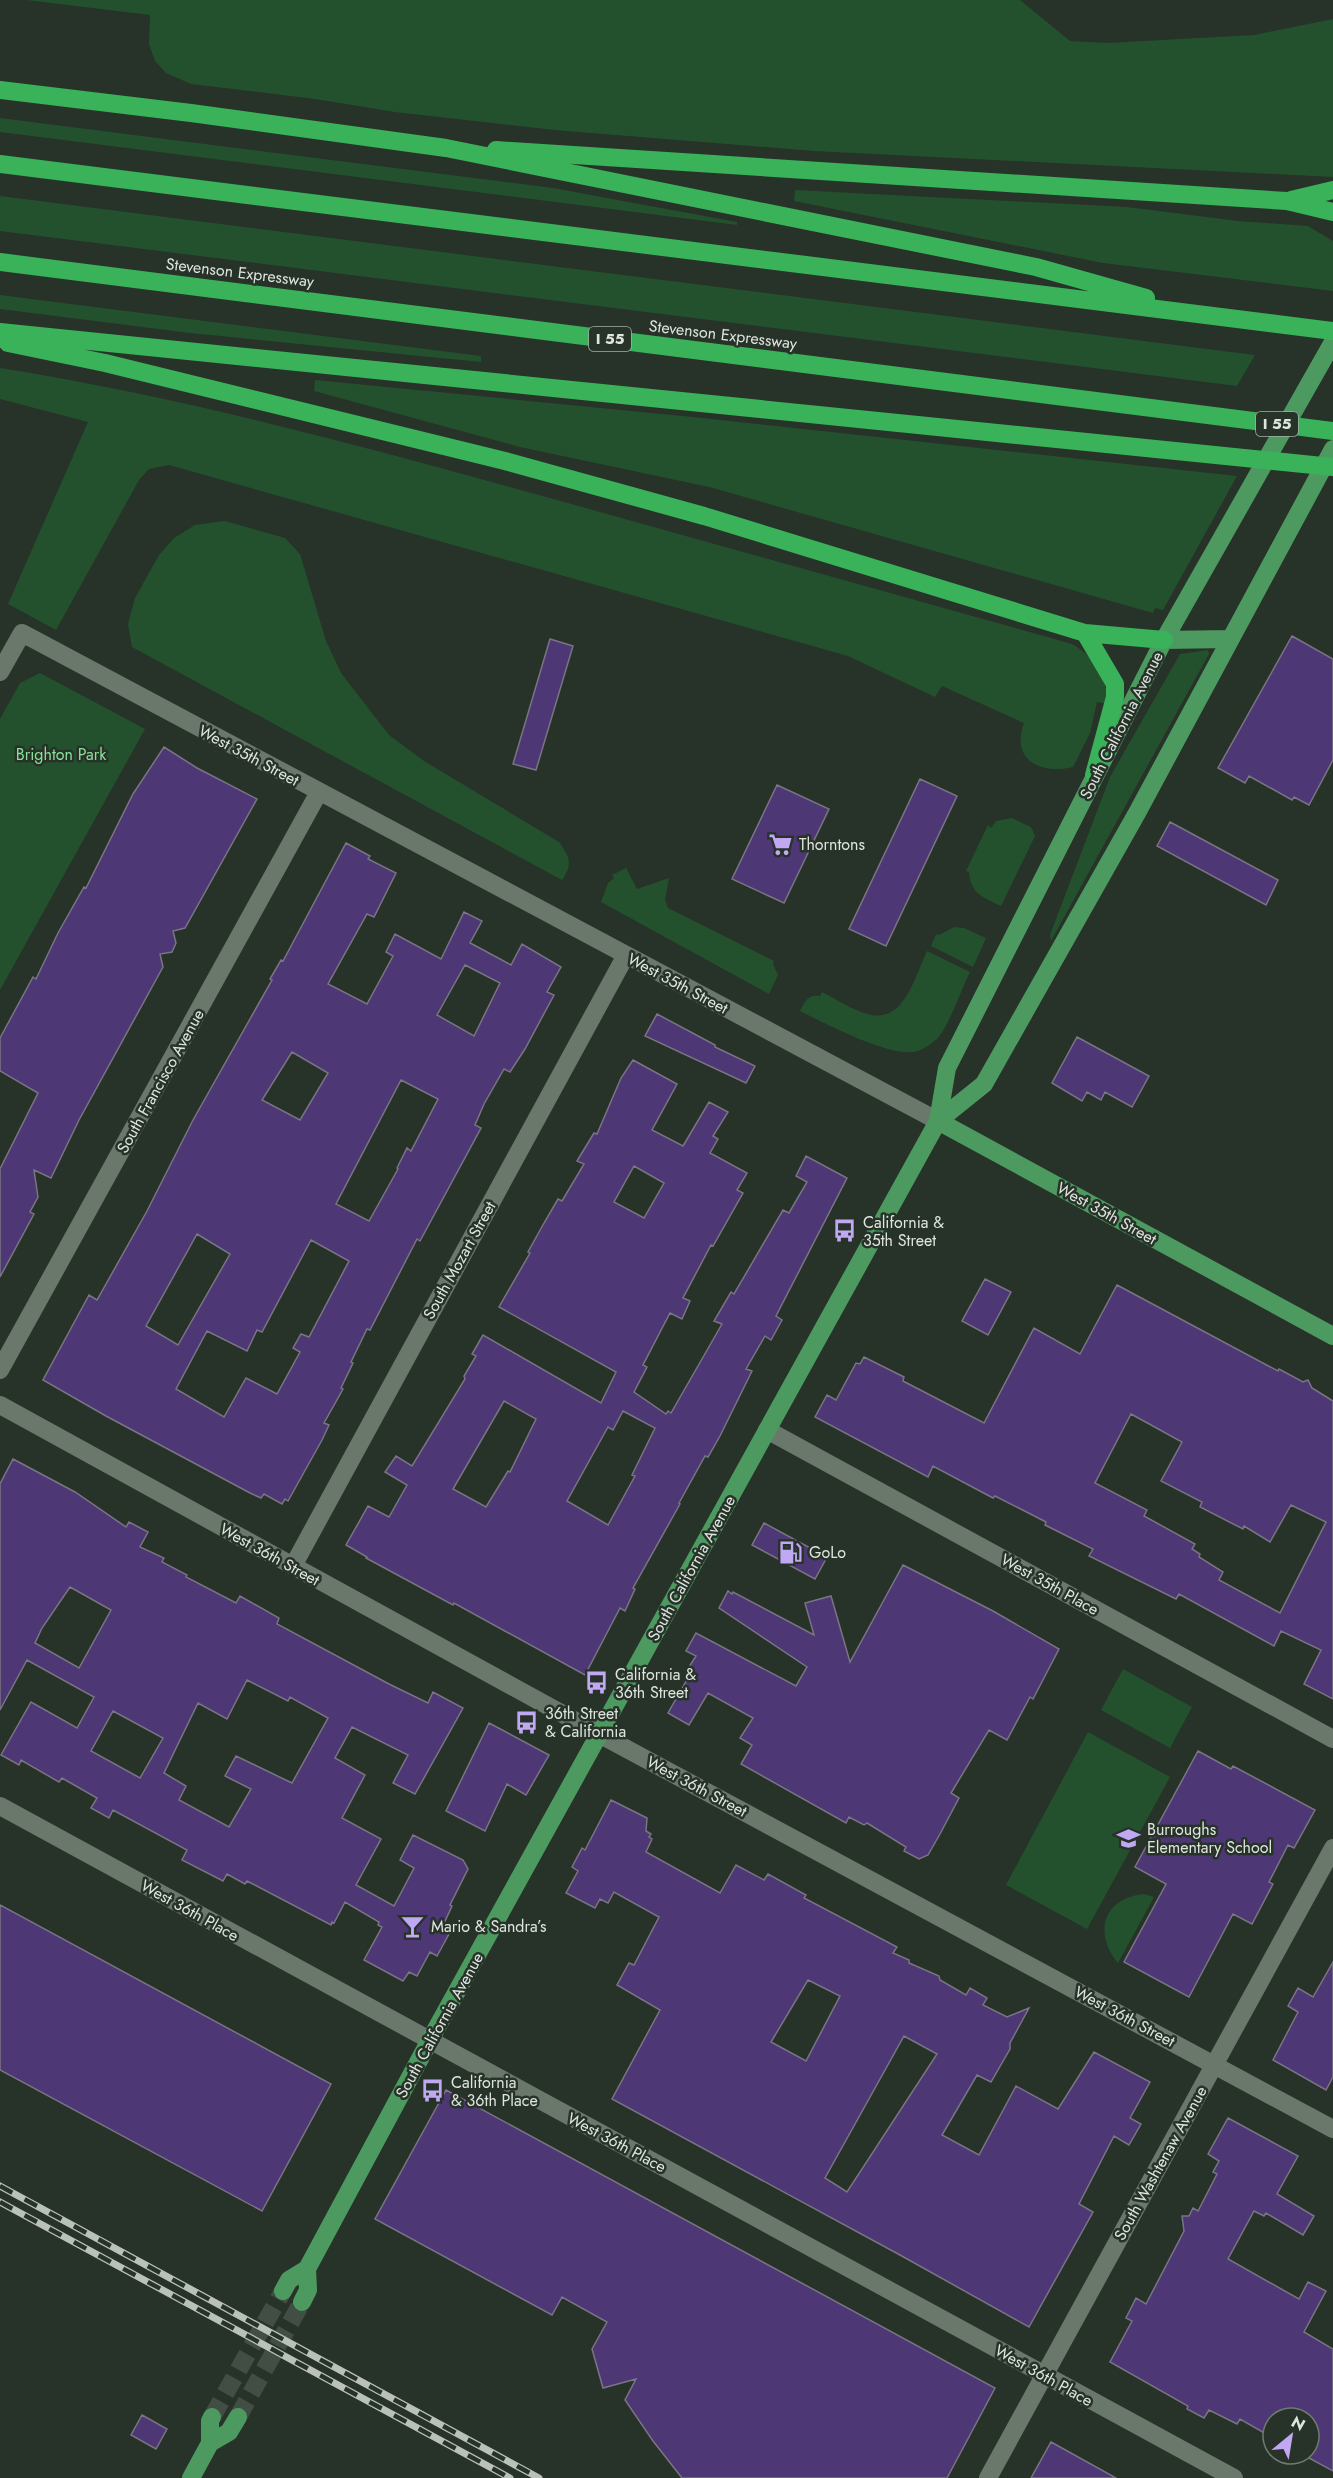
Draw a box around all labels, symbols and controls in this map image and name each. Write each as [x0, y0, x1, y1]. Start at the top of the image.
street label: Stevenson Expressway [165, 252, 316, 293]
street label: Stevenson Expressway [648, 314, 799, 355]
road number: I 55 [589, 327, 631, 351]
road number: I 55 [1256, 412, 1298, 436]
street label: South California Avenue [1074, 647, 1169, 803]
street label: West 35th Street [194, 719, 303, 792]
park label: Brighton Park [16, 743, 107, 766]
supermarket icon: Thorntons [768, 831, 794, 857]
place label: Thorntons [799, 833, 865, 856]
street label: West 35th Street [623, 947, 732, 1020]
street label: South Francisco Avenue [111, 1005, 210, 1157]
street label: West 35th Street [1053, 1177, 1161, 1250]
street label: South Mozart Street [417, 1197, 502, 1323]
place label: California & 35th Street [863, 1211, 944, 1252]
bus stop icon: California & 35th Street [832, 1218, 858, 1244]
street label: South California Avenue [642, 1491, 741, 1645]
street label: West 36th Street [216, 1517, 324, 1591]
fuel station icon: GoLo [778, 1539, 804, 1565]
place label: GoLo [809, 1541, 846, 1564]
street label: West 35th Place [997, 1548, 1103, 1621]
place label: California & 36th Street [615, 1663, 696, 1704]
bus stop icon: California & 36th Street [584, 1670, 610, 1696]
place label: 36th Street & California [545, 1702, 626, 1743]
bus stop icon: 36th Street & California [514, 1709, 540, 1735]
street label: West 36th Street [642, 1750, 751, 1823]
place label: Burroughs Elementary School [1147, 1818, 1272, 1859]
school or university icon: Burroughs Elementary School [1116, 1825, 1142, 1851]
street label: West 36th Place [137, 1874, 243, 1947]
bar icon: Mario & Sandra’s [400, 1913, 426, 1939]
place label: Mario & Sandra’s [431, 1915, 546, 1938]
street label: South California Avenue [390, 1948, 489, 2102]
street label: West 36th Street [1070, 1980, 1179, 2053]
place label: California & 36th Place [451, 2071, 538, 2112]
bus stop icon: California & 36th Place [420, 2078, 446, 2104]
street label: South Washtenaw Avenue [1108, 2082, 1213, 2245]
street label: West 36th Place [563, 2107, 670, 2178]
street label: West 36th Place [991, 2339, 1097, 2412]
north arrow [1261, 2406, 1321, 2466]
text: N [1287, 2410, 1310, 2437]

